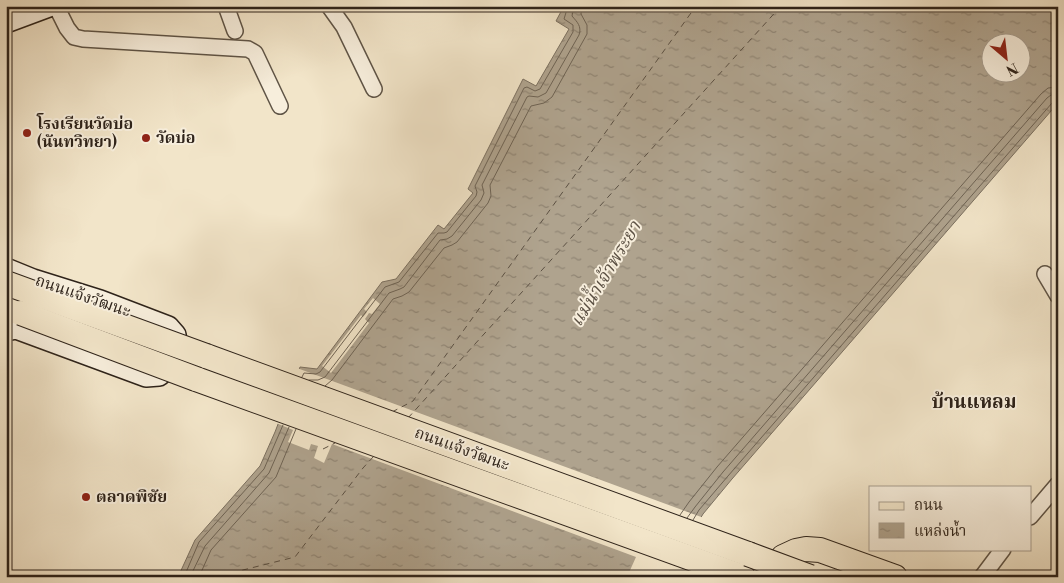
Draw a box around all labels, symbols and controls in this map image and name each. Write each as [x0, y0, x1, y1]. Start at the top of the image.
north arrow [982, 32, 1032, 82]
text: N [1003, 58, 1021, 79]
place label: โรงเรียนวัดบ่อ (นันทวิทยา) [36, 113, 133, 152]
marker: โรงเรียนวัดบ่อ (นันทวิทยา) [21, 127, 33, 139]
place label: วัดบ่อ [156, 128, 195, 148]
marker: วัดบ่อ [140, 132, 152, 144]
water label: แม่น้ำเจ้าพระยา [563, 215, 647, 331]
street label: ถนนแจ้งวัฒนะ [33, 270, 133, 322]
district label: บ้านแหลม [932, 390, 1016, 414]
street label: ถนนแจ้งวัฒนะ [412, 423, 512, 475]
legend [869, 486, 1032, 550]
place label: ตลาดพิชัย [96, 487, 167, 507]
marker: ตลาดพิชัย [80, 491, 92, 503]
text: ถนน [914, 496, 943, 515]
text: แหล่งน้ำ [914, 520, 966, 541]

